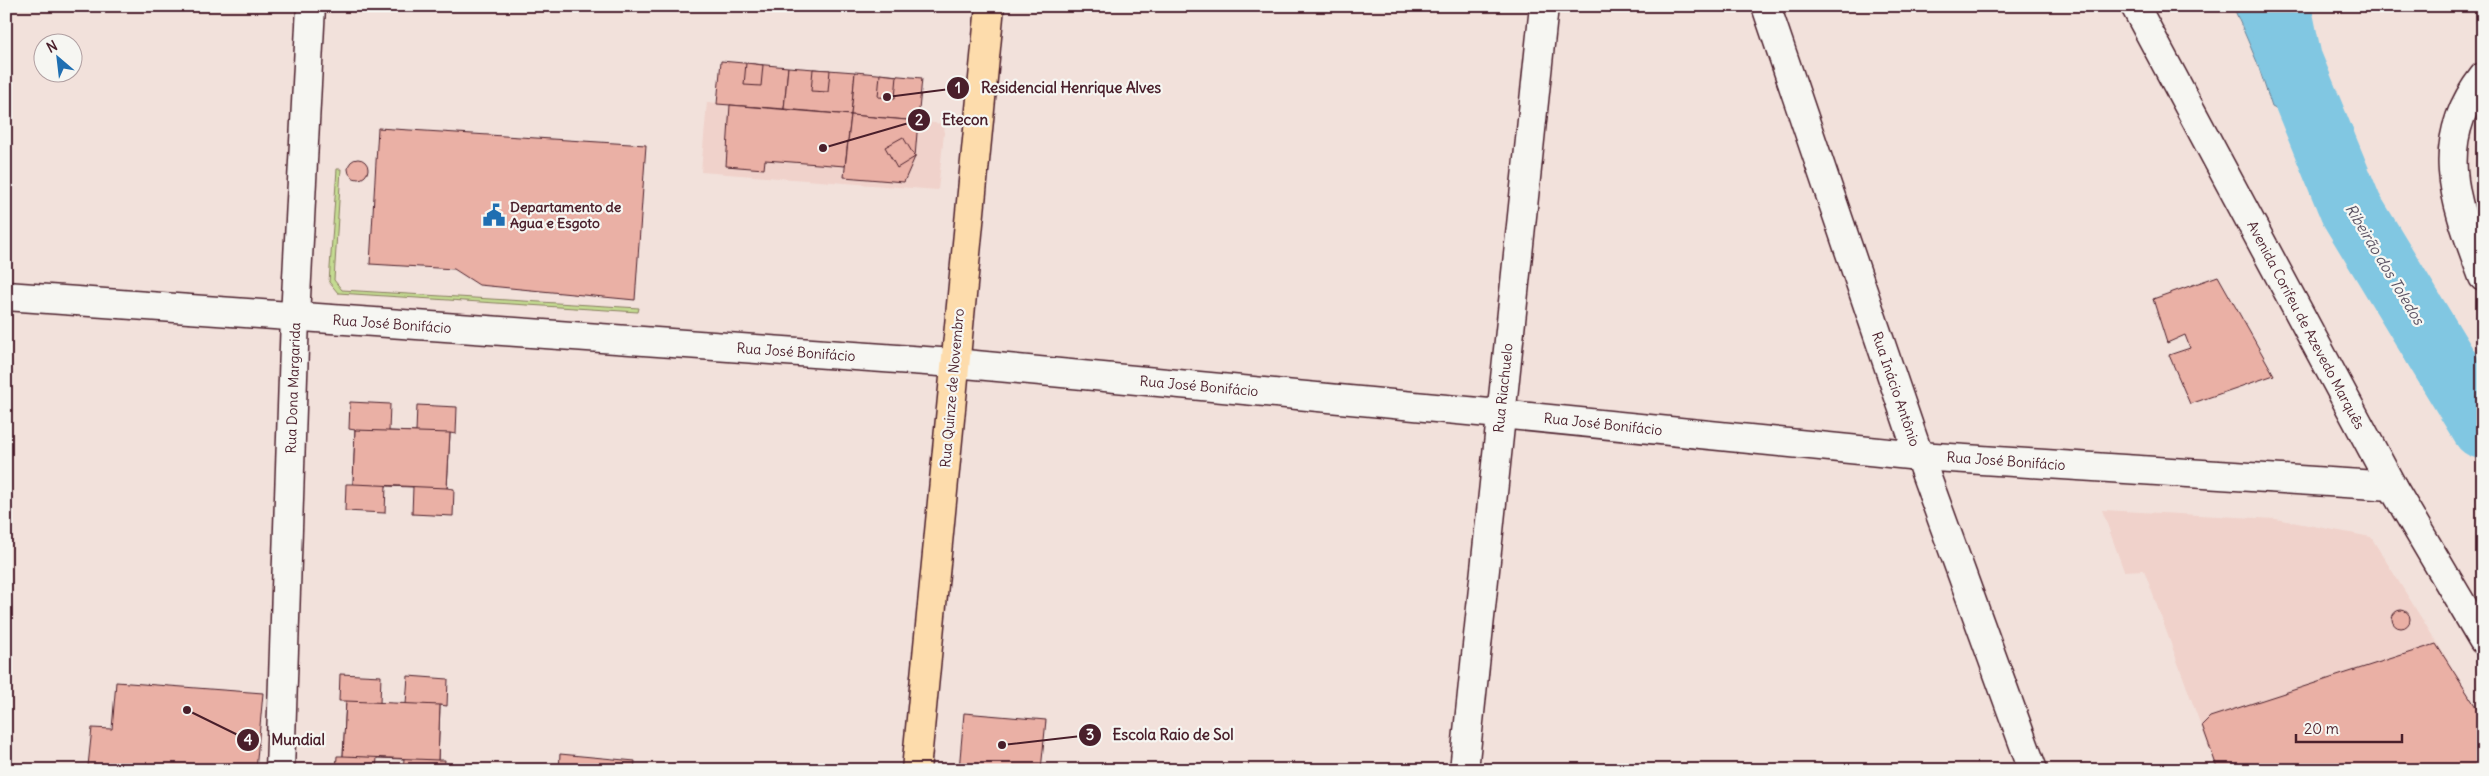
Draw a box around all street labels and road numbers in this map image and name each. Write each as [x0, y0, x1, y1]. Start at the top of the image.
street label: Avenida Corifeu de Azevedo Marquês [2243, 218, 2369, 432]
street label: Rua Quinze de Novembro [936, 307, 968, 468]
street label: Rua José Bonifácio [332, 311, 452, 337]
street label: Rua Dona Margarida [282, 322, 304, 454]
street label: Rua Inácio Antônio [1868, 329, 1924, 449]
street label: Rua José Bonifácio [736, 339, 856, 365]
street label: Rua Riachuelo [1489, 342, 1517, 434]
street label: Rua José Bonifácio [1139, 372, 1259, 400]
street label: Rua José Bonifácio [1543, 409, 1663, 439]
street label: Rua José Bonifácio [1946, 448, 2066, 474]

